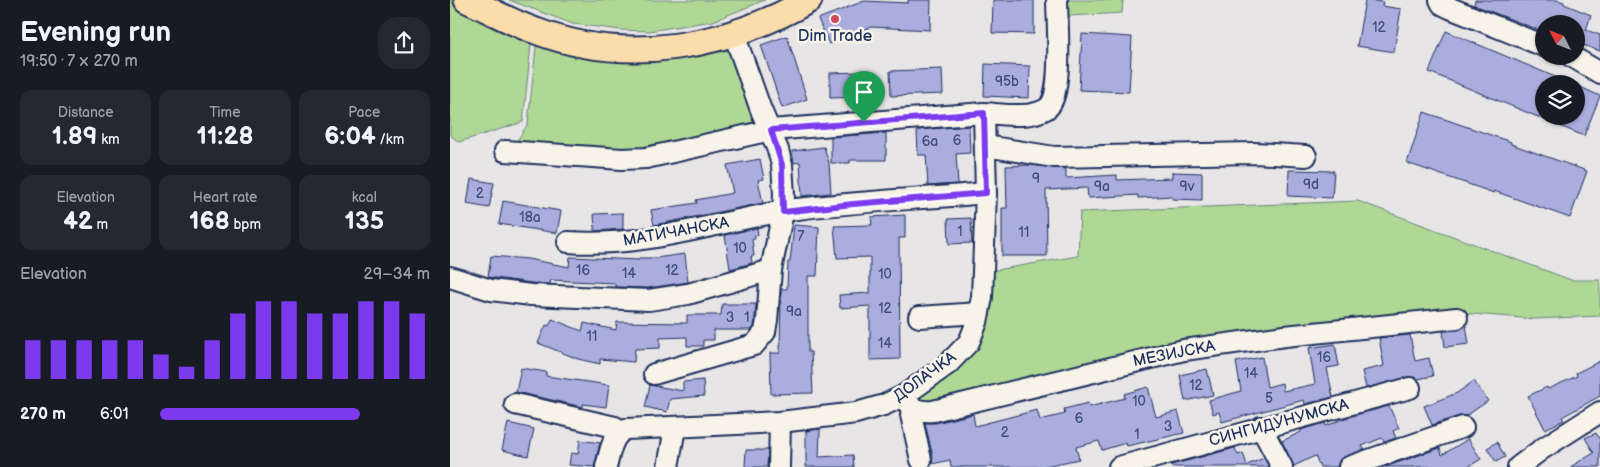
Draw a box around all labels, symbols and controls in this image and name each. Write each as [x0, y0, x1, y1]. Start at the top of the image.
marker: Dim Trade [829, 13, 841, 25]
north arrow [1535, 15, 1585, 65]
map controls [1535, 15, 1585, 125]
text: Evening run [20, 16, 171, 49]
button: share [378, 17, 430, 69]
house number: 12 [1372, 19, 1387, 36]
place label: Dim Trade [798, 27, 873, 46]
text: 19:50 · 7 × 270 m [20, 52, 138, 71]
pin [843, 71, 885, 122]
house number: 95b [995, 73, 1019, 90]
button: layers [1535, 75, 1585, 125]
icon: arrive [850, 78, 878, 106]
text: Distance [58, 104, 114, 121]
text: Time [209, 104, 241, 121]
text: Pace [348, 104, 380, 121]
text: 1.89 [52, 121, 97, 152]
text: 11:28 [196, 121, 254, 152]
text: 6:04 [324, 121, 376, 152]
text: km [97, 131, 120, 148]
text: /km [376, 131, 404, 148]
house number: 6 [953, 132, 962, 149]
house number: 6a [922, 133, 938, 150]
house number: 9 [1032, 170, 1040, 187]
house number: 9d [1303, 176, 1319, 193]
house number: 9a [1094, 178, 1110, 195]
house number: 9v [1180, 178, 1195, 195]
house number: 2 [476, 185, 485, 202]
text: Elevation [56, 189, 115, 206]
text: Heart rate [193, 189, 257, 206]
text: kcal [352, 189, 377, 206]
text: 42 [63, 206, 93, 237]
text: 168 [189, 206, 230, 237]
text: 135 [345, 206, 384, 237]
house number: 18a [519, 209, 541, 226]
street label: МАТИЧАНСКА [622, 213, 731, 251]
text: m [93, 216, 108, 233]
text: bpm [230, 216, 261, 233]
house number: 1 [957, 223, 963, 240]
house number: 11 [1019, 224, 1029, 241]
house number: 7 [798, 228, 805, 245]
house number: 10 [733, 240, 747, 257]
house number: 16 [576, 262, 590, 279]
house number: 12 [665, 262, 680, 279]
text: Elevation [20, 265, 87, 284]
text: 29–34 m [364, 265, 430, 284]
house number: 14 [622, 265, 636, 282]
house number: 10 [878, 266, 892, 283]
house number: 12 [878, 300, 893, 317]
house number: 9a [786, 303, 802, 320]
house number: 3 [726, 309, 734, 326]
house number: 1 [744, 309, 750, 326]
house number: 11 [587, 328, 597, 345]
house number: 14 [878, 335, 892, 352]
street label: МЕЗИЈСКА [1131, 337, 1217, 371]
street label: ДОЛАЧКА [890, 348, 960, 406]
house number: 16 [1317, 349, 1331, 366]
house number: 14 [1244, 365, 1258, 382]
house number: 12 [1189, 377, 1204, 394]
house number: 5 [1265, 390, 1273, 407]
house number: 10 [1132, 393, 1146, 410]
street label: СИНГИДУНУМСКА [1207, 395, 1351, 451]
text: 270 m [20, 405, 66, 424]
text: 6:01 [100, 405, 129, 424]
house number: 6 [1075, 410, 1084, 427]
house number: 3 [1164, 418, 1172, 435]
house number: 2 [1001, 424, 1010, 441]
house number: 1 [1134, 426, 1140, 443]

